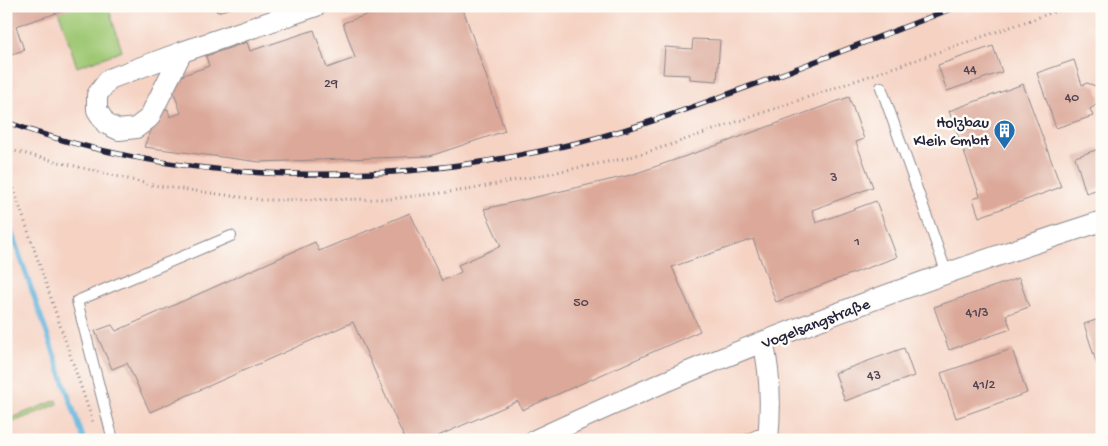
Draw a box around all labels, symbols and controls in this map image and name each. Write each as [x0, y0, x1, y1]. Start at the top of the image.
house number: 44 [963, 62, 977, 79]
house number: 29 [324, 76, 338, 93]
house number: 40 [1065, 90, 1079, 107]
place label: Holzbau Kleih GmbH [914, 115, 990, 152]
building icon: Holzbau Kleih GmbH [993, 118, 1017, 149]
house number: 3 [829, 170, 838, 187]
house number: 1 [853, 234, 860, 251]
house number: 50 [573, 295, 589, 312]
street label: Vogelsangstraße [758, 296, 874, 355]
house number: 41/3 [966, 305, 988, 322]
house number: 43 [867, 368, 881, 385]
house number: 41/2 [973, 377, 995, 394]

